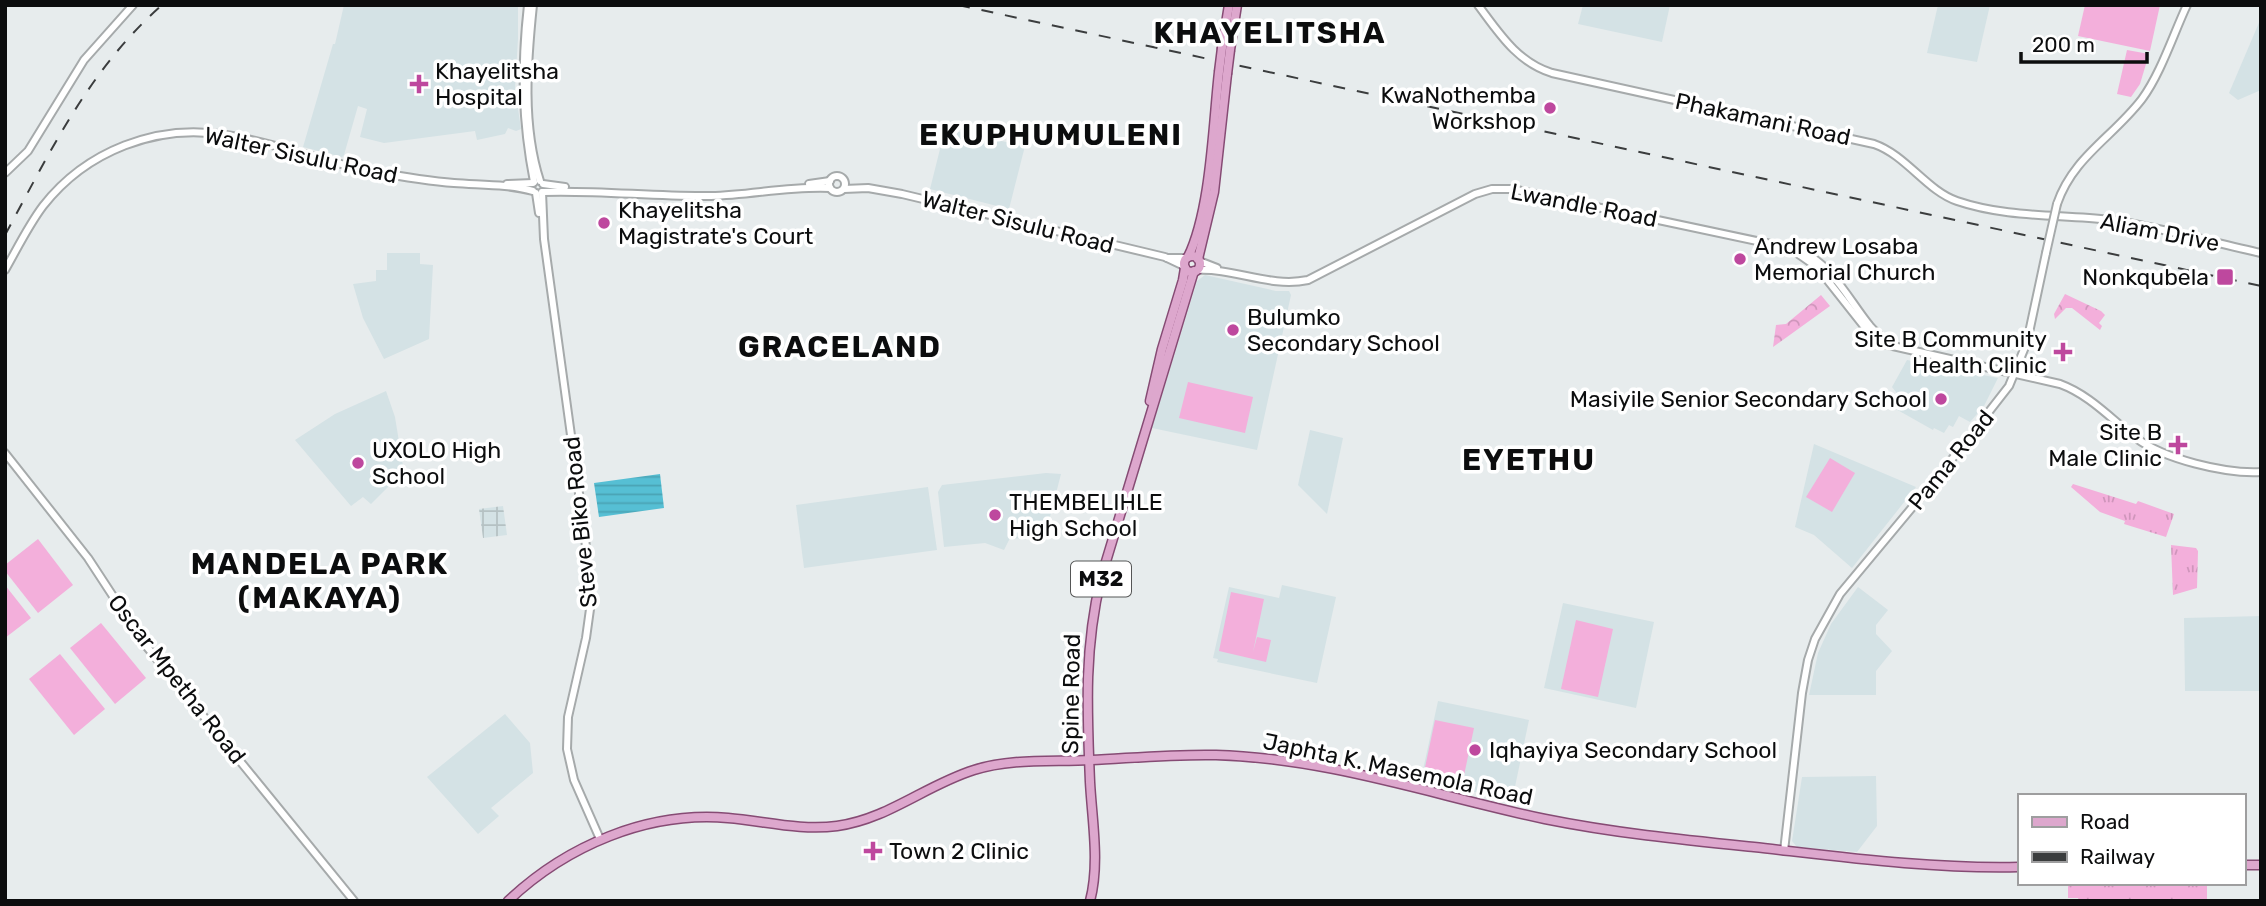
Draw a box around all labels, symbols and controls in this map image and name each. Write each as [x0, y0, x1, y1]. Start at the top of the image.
district label: KHAYELITSHA [1153, 15, 1387, 51]
scale bar [2021, 21, 2147, 65]
text: 200 m [2032, 32, 2095, 57]
place label: Khayelitsha Hospital [435, 57, 559, 111]
marker: Khayelitsha Hospital [409, 74, 429, 94]
place label: KwaNothemba Workshop [1381, 81, 1536, 135]
street label: Phakamani Road [1673, 87, 1853, 151]
marker: KwaNothemba Workshop [1542, 100, 1558, 116]
district label: EKUPHUMULENI [919, 117, 1183, 153]
street label: Walter Sisulu Road [202, 121, 400, 189]
street label: Lwandle Road [1508, 177, 1660, 233]
street label: Walter Sisulu Road [919, 185, 1117, 259]
place label: Khayelitsha Magistrate's Court [618, 196, 813, 250]
street label: Aliam Drive [2098, 207, 2222, 257]
marker: Khayelitsha Magistrate's Court [596, 215, 612, 231]
place label: Andrew Losaba Memorial Church [1754, 232, 1935, 286]
marker: Andrew Losaba Memorial Church [1732, 251, 1748, 267]
place label: Nonkqubela [2082, 263, 2209, 291]
marker: Nonkqubela [2215, 267, 2235, 287]
place label: Bulumko Secondary School [1247, 303, 1440, 357]
marker: Bulumko Secondary School [1225, 322, 1241, 338]
place label: Site B Community Health Clinic [1854, 325, 2047, 379]
district label: GRACELAND [738, 329, 942, 365]
marker: Site B Community Health Clinic [2053, 342, 2073, 362]
place label: Masiyile Senior Secondary School [1570, 385, 1927, 413]
marker: Masiyile Senior Secondary School [1933, 391, 1949, 407]
street label: Pama Road [1902, 404, 2000, 516]
place label: Site B Male Clinic [2048, 418, 2162, 472]
street label: Steve Biko Road [557, 435, 603, 609]
marker: Site B Male Clinic [2168, 435, 2188, 455]
place label: UXOLO High School [372, 436, 501, 490]
district label: EYETHU [1462, 442, 1596, 478]
marker: UXOLO High School [350, 455, 366, 471]
place label: THEMBELIHLE High School [1009, 488, 1163, 542]
marker: THEMBELIHLE High School [987, 507, 1003, 523]
district label: MANDELA PARK (MAKAYA) [191, 546, 449, 616]
road number: M32 [1071, 562, 1131, 596]
street label: Oscar Mpetha Road [102, 589, 252, 769]
street label: Spine Road [1056, 633, 1086, 755]
street label: Japhta K. Masemola Road [1261, 727, 1535, 811]
place label: Iqhayiya Secondary School [1489, 736, 1777, 764]
marker: Iqhayiya Secondary School [1467, 742, 1483, 758]
legend [2018, 794, 2245, 885]
text: Road [2080, 809, 2130, 834]
place label: Town 2 Clinic [889, 837, 1029, 865]
marker: Town 2 Clinic [863, 841, 883, 861]
text: Railway [2080, 844, 2155, 869]

